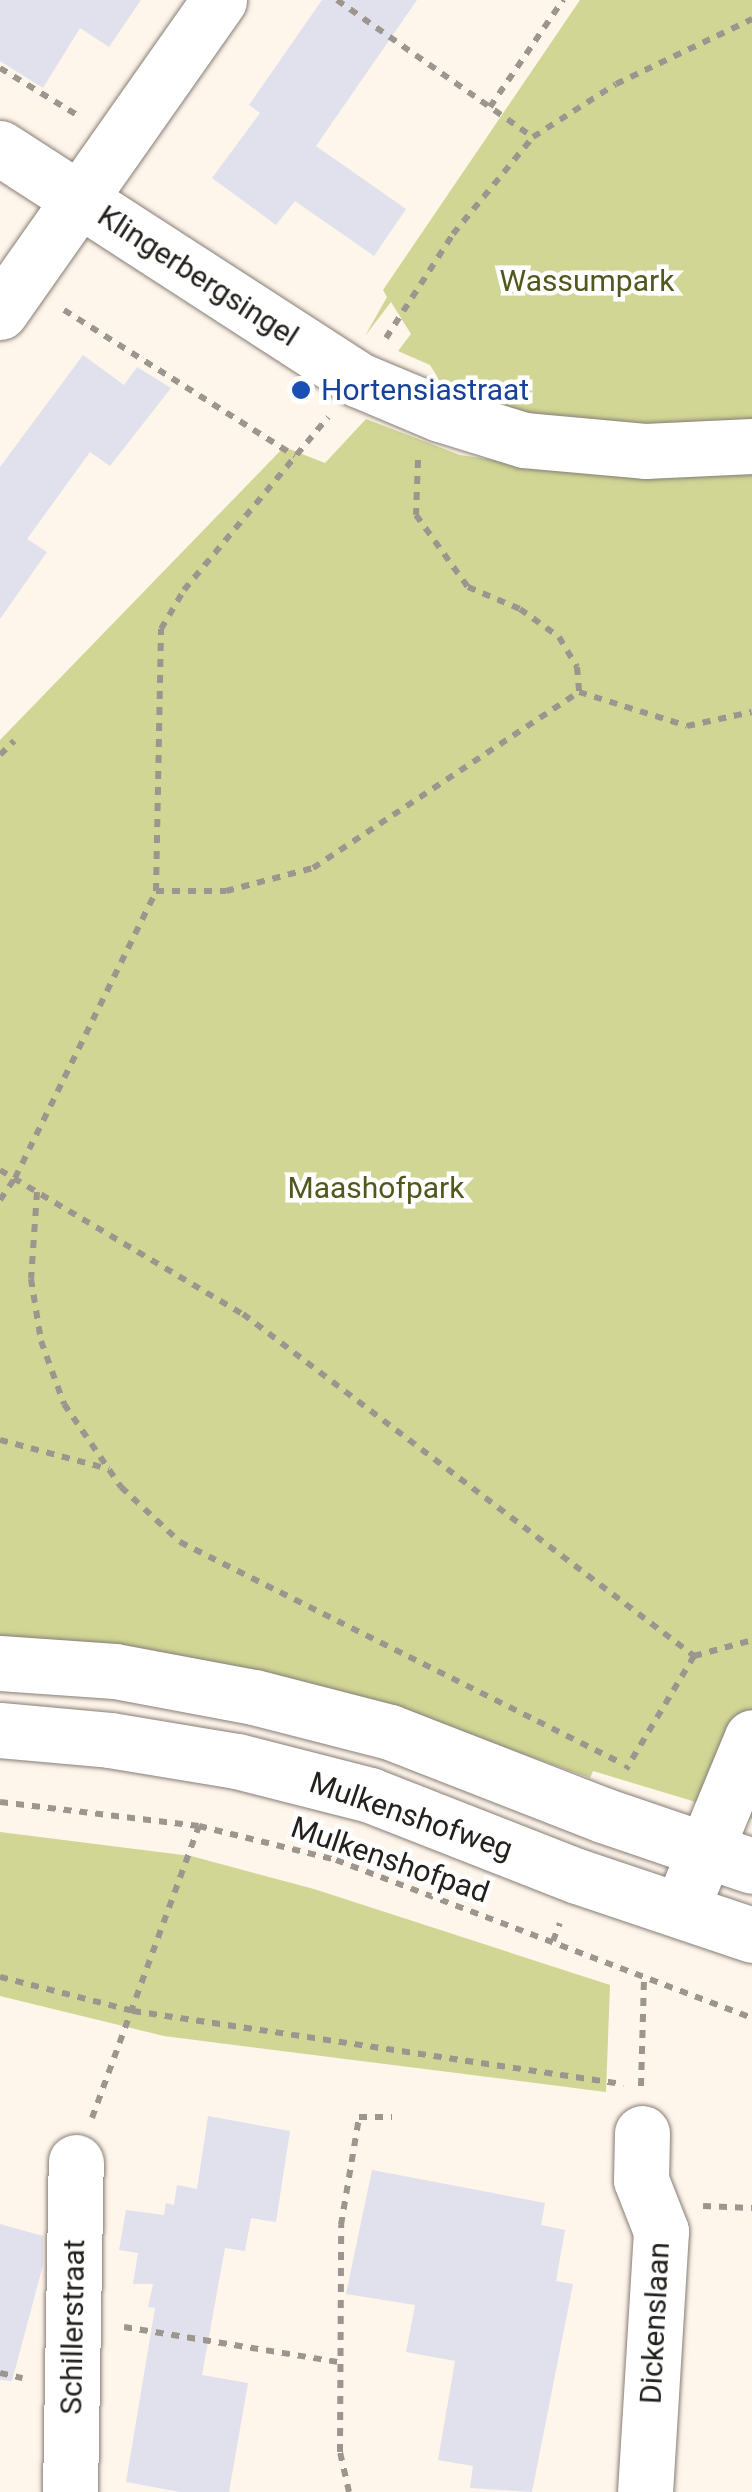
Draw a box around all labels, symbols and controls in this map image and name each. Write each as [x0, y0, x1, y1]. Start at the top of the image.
street label: Klingerbergsingel [91, 198, 305, 354]
park label: Wassumpark [500, 263, 674, 299]
place label: Hortensiastraat [321, 372, 529, 408]
marker: Hortensiastraat [290, 379, 312, 401]
park label: Maashofpark [288, 1170, 464, 1206]
street label: Mulkenshofweg [305, 1764, 517, 1868]
street label: Mulkenshofpad [286, 1809, 494, 1911]
street label: Schillerstraat [53, 2239, 93, 2415]
street label: Dickenslaan [633, 2241, 677, 2405]

